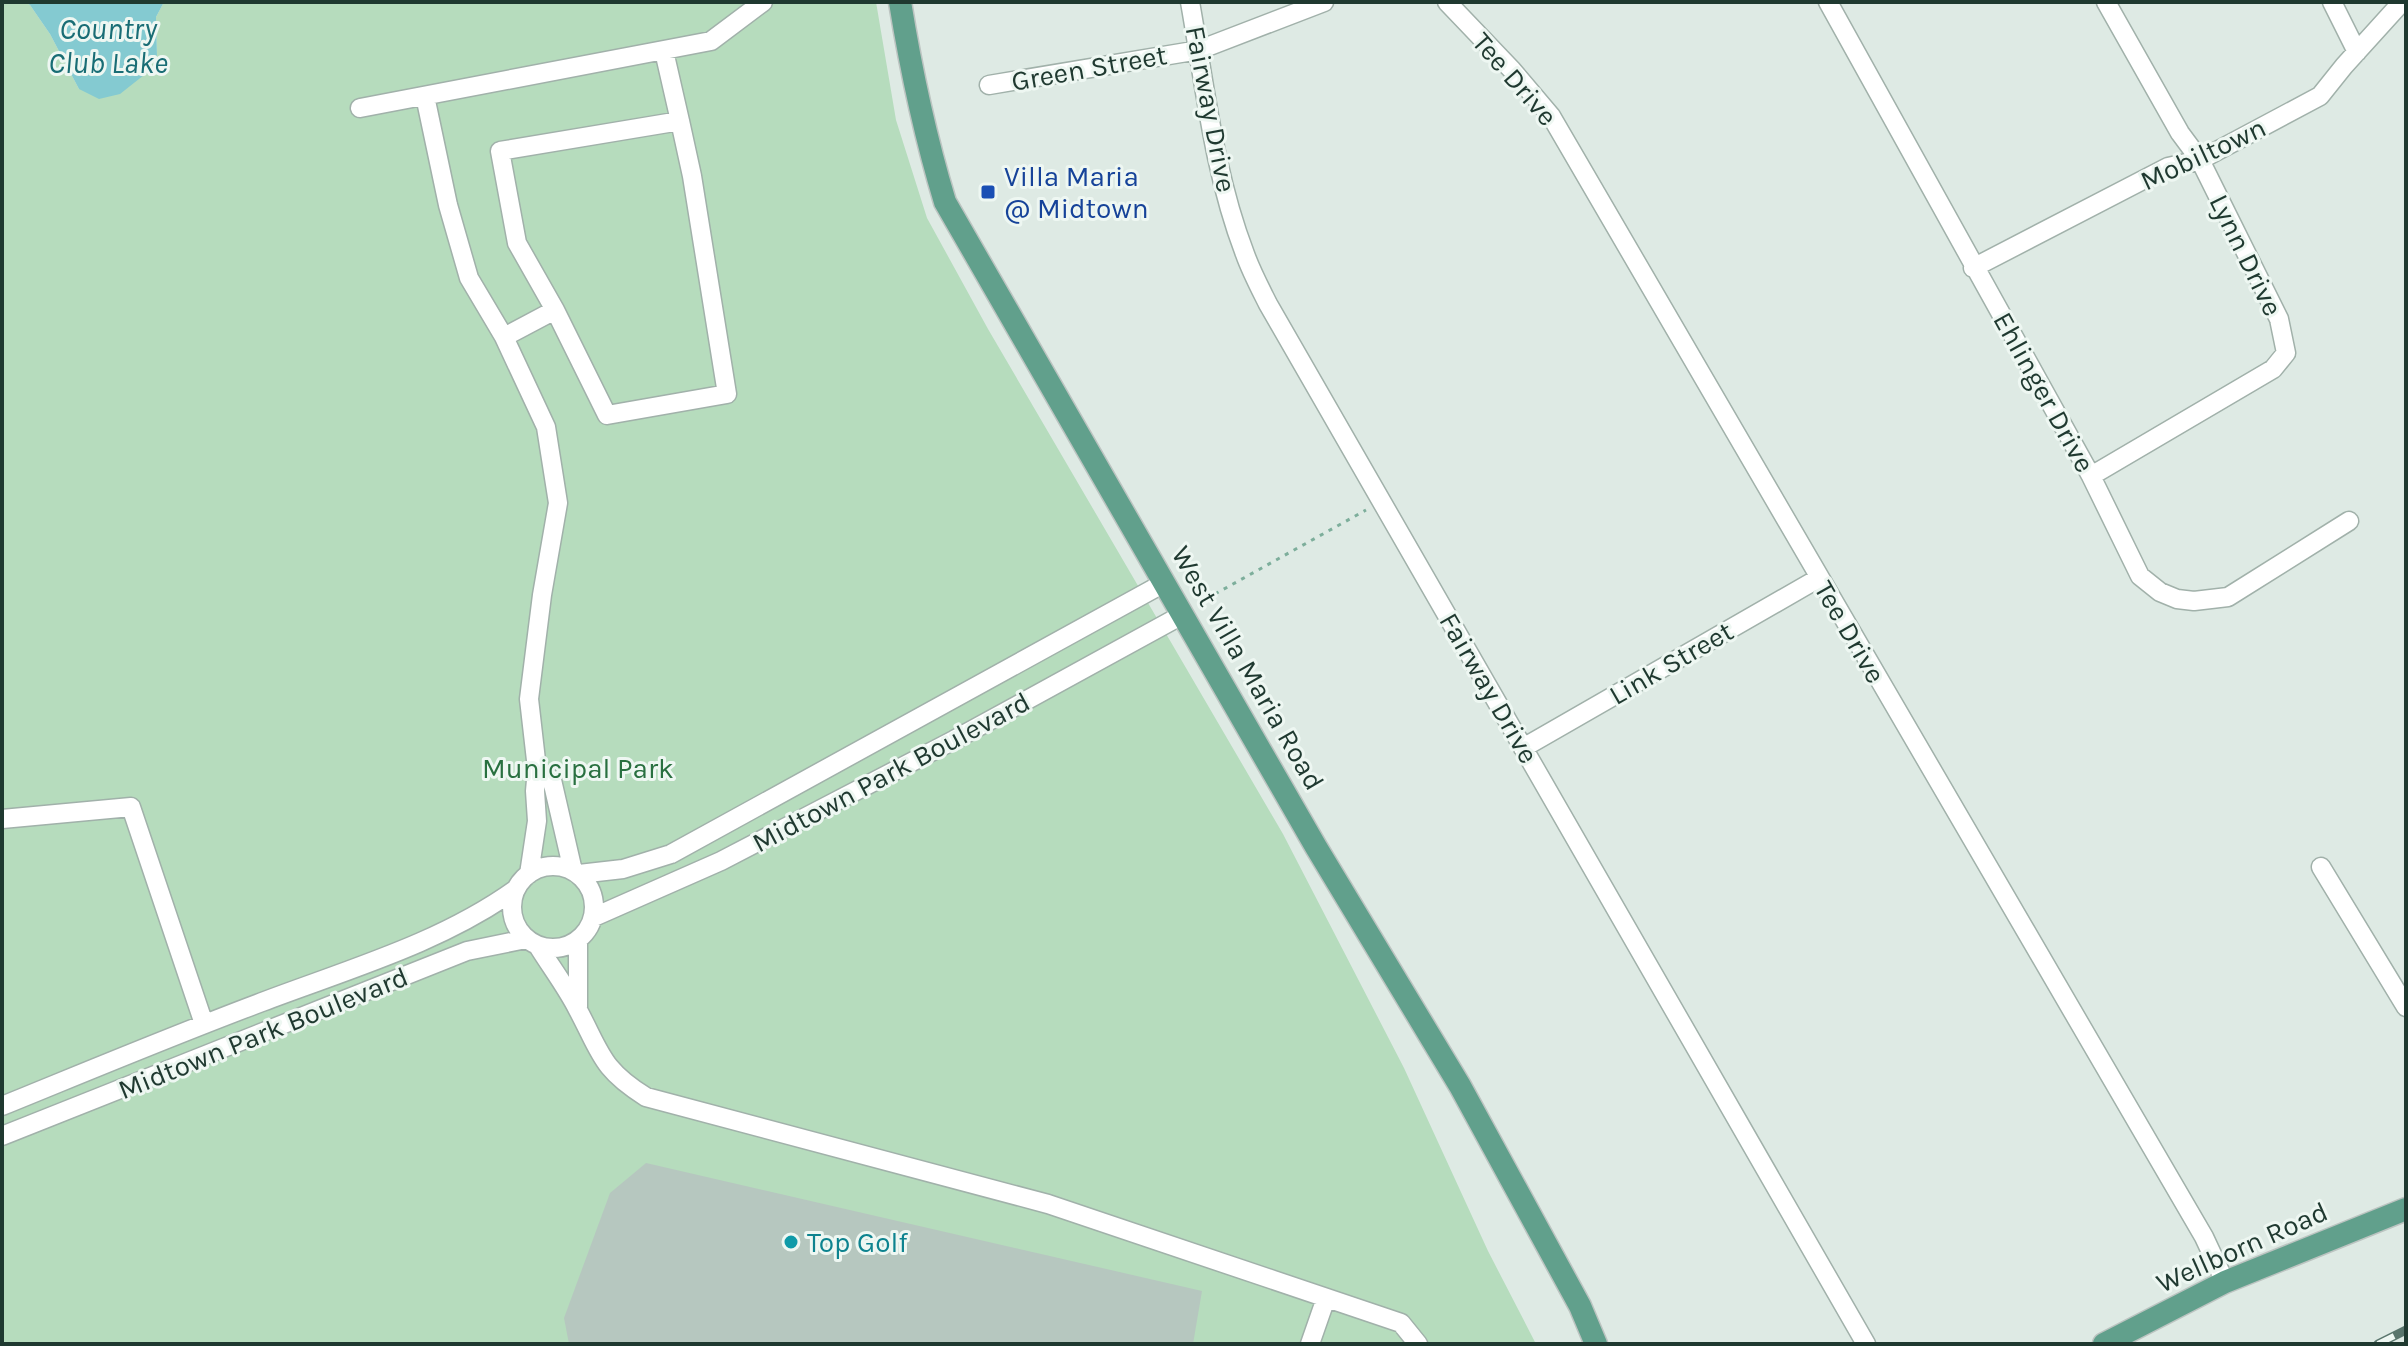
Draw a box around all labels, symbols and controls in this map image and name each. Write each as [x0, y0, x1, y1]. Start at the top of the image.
water label: Country Club Lake [48, 11, 168, 81]
street label: Fairway Drive [1179, 23, 1243, 195]
street label: Tee Drive [1466, 26, 1564, 132]
street label: Green Street [1009, 38, 1169, 98]
street label: Mobiltown [2135, 111, 2271, 197]
place label: Villa Maria @ Midtown [1004, 160, 1149, 225]
marker: Villa Maria @ Midtown [979, 183, 997, 201]
street label: Lynn Drive [2202, 189, 2290, 321]
street label: Ehlinger Drive [1986, 306, 2102, 478]
street label: West Villa Maria Road [1165, 540, 1331, 796]
street label: Tee Drive [1808, 575, 1892, 689]
street label: Fairway Drive [1433, 607, 1545, 769]
street label: Link Street [1603, 614, 1739, 712]
street label: Midtown Park Boulevard [746, 685, 1036, 859]
park label: Municipal Park [482, 752, 674, 785]
street label: Midtown Park Boulevard [113, 960, 413, 1106]
street label: Wellborn Road [2151, 1194, 2333, 1300]
place label: Top Golf [807, 1226, 908, 1259]
marker: Top Golf [782, 1233, 800, 1251]

